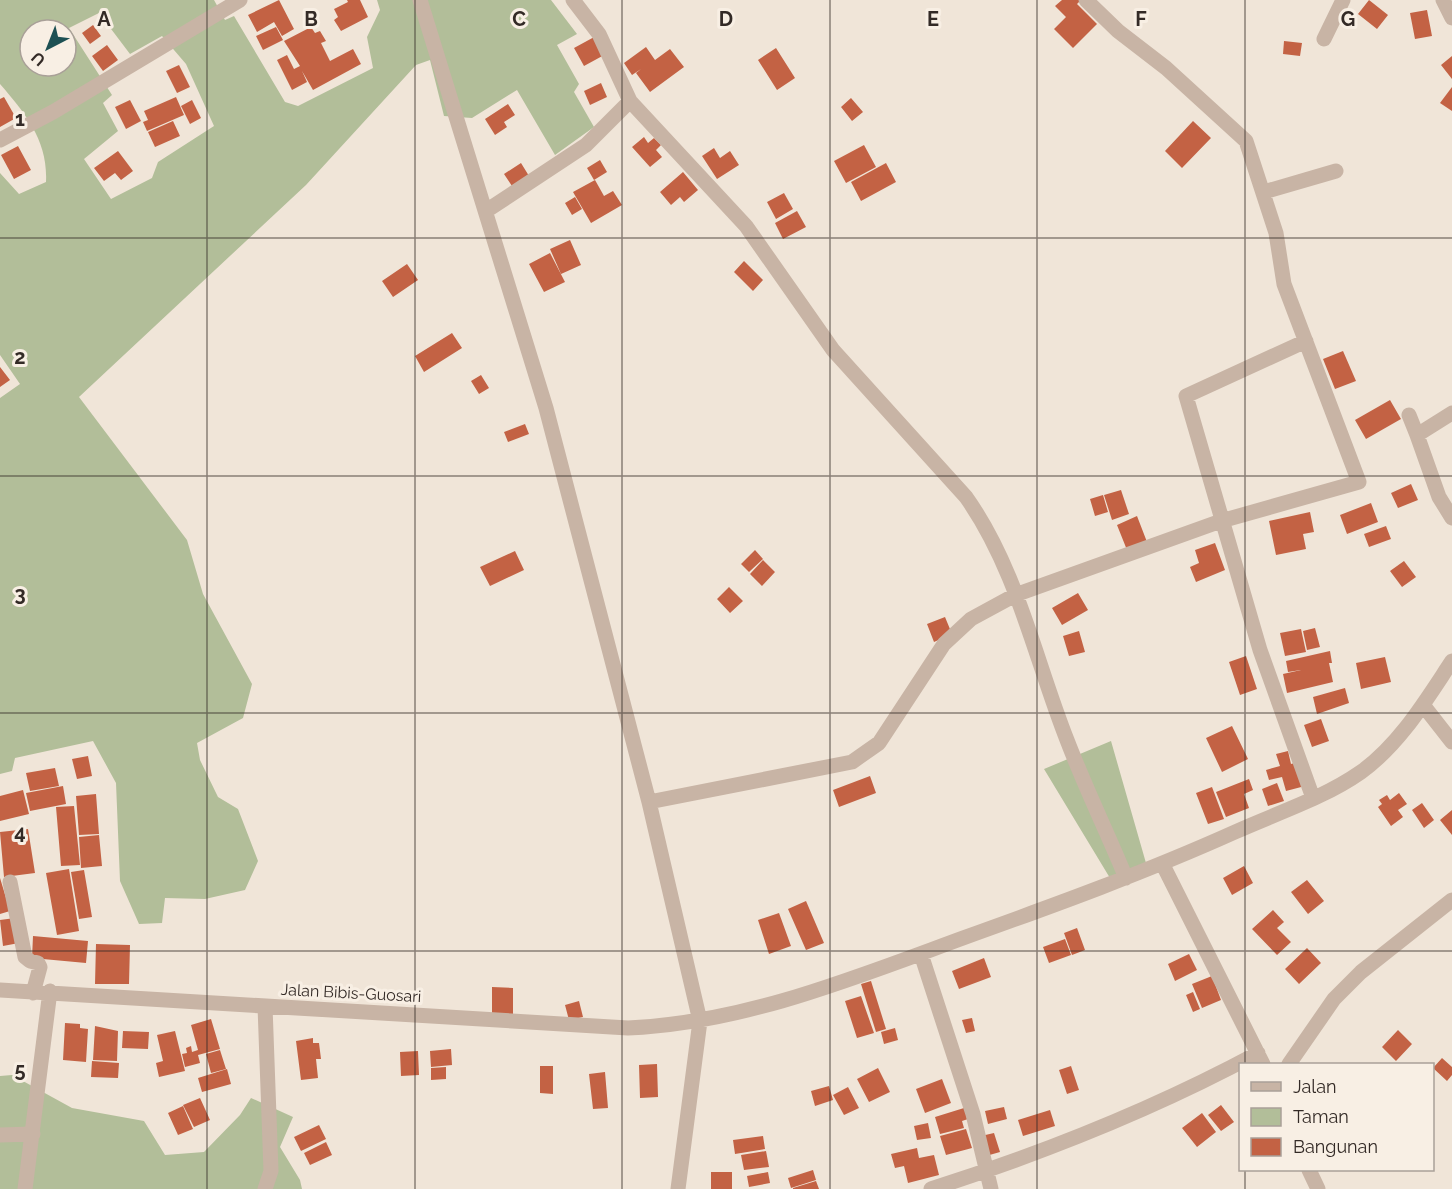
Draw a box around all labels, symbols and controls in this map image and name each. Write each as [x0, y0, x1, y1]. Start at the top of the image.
text: A [97, 7, 111, 31]
text: B [304, 7, 318, 31]
text: C [512, 7, 526, 31]
text: D [719, 7, 733, 31]
text: E [927, 7, 939, 31]
text: F [1135, 7, 1147, 31]
text: G [1341, 7, 1355, 31]
north arrow [18, 18, 78, 78]
text: U [27, 48, 49, 70]
text: 1 [15, 107, 25, 131]
text: 2 [14, 345, 26, 369]
text: 3 [14, 582, 26, 606]
text: 4 [14, 820, 26, 844]
street label: Jalan Bibis-Guosari [280, 980, 422, 1006]
text: 5 [14, 1058, 26, 1082]
legend [1239, 1063, 1434, 1171]
text: Jalan [1293, 1076, 1337, 1097]
text: Taman [1293, 1106, 1349, 1127]
text: Bangunan [1293, 1136, 1378, 1157]

